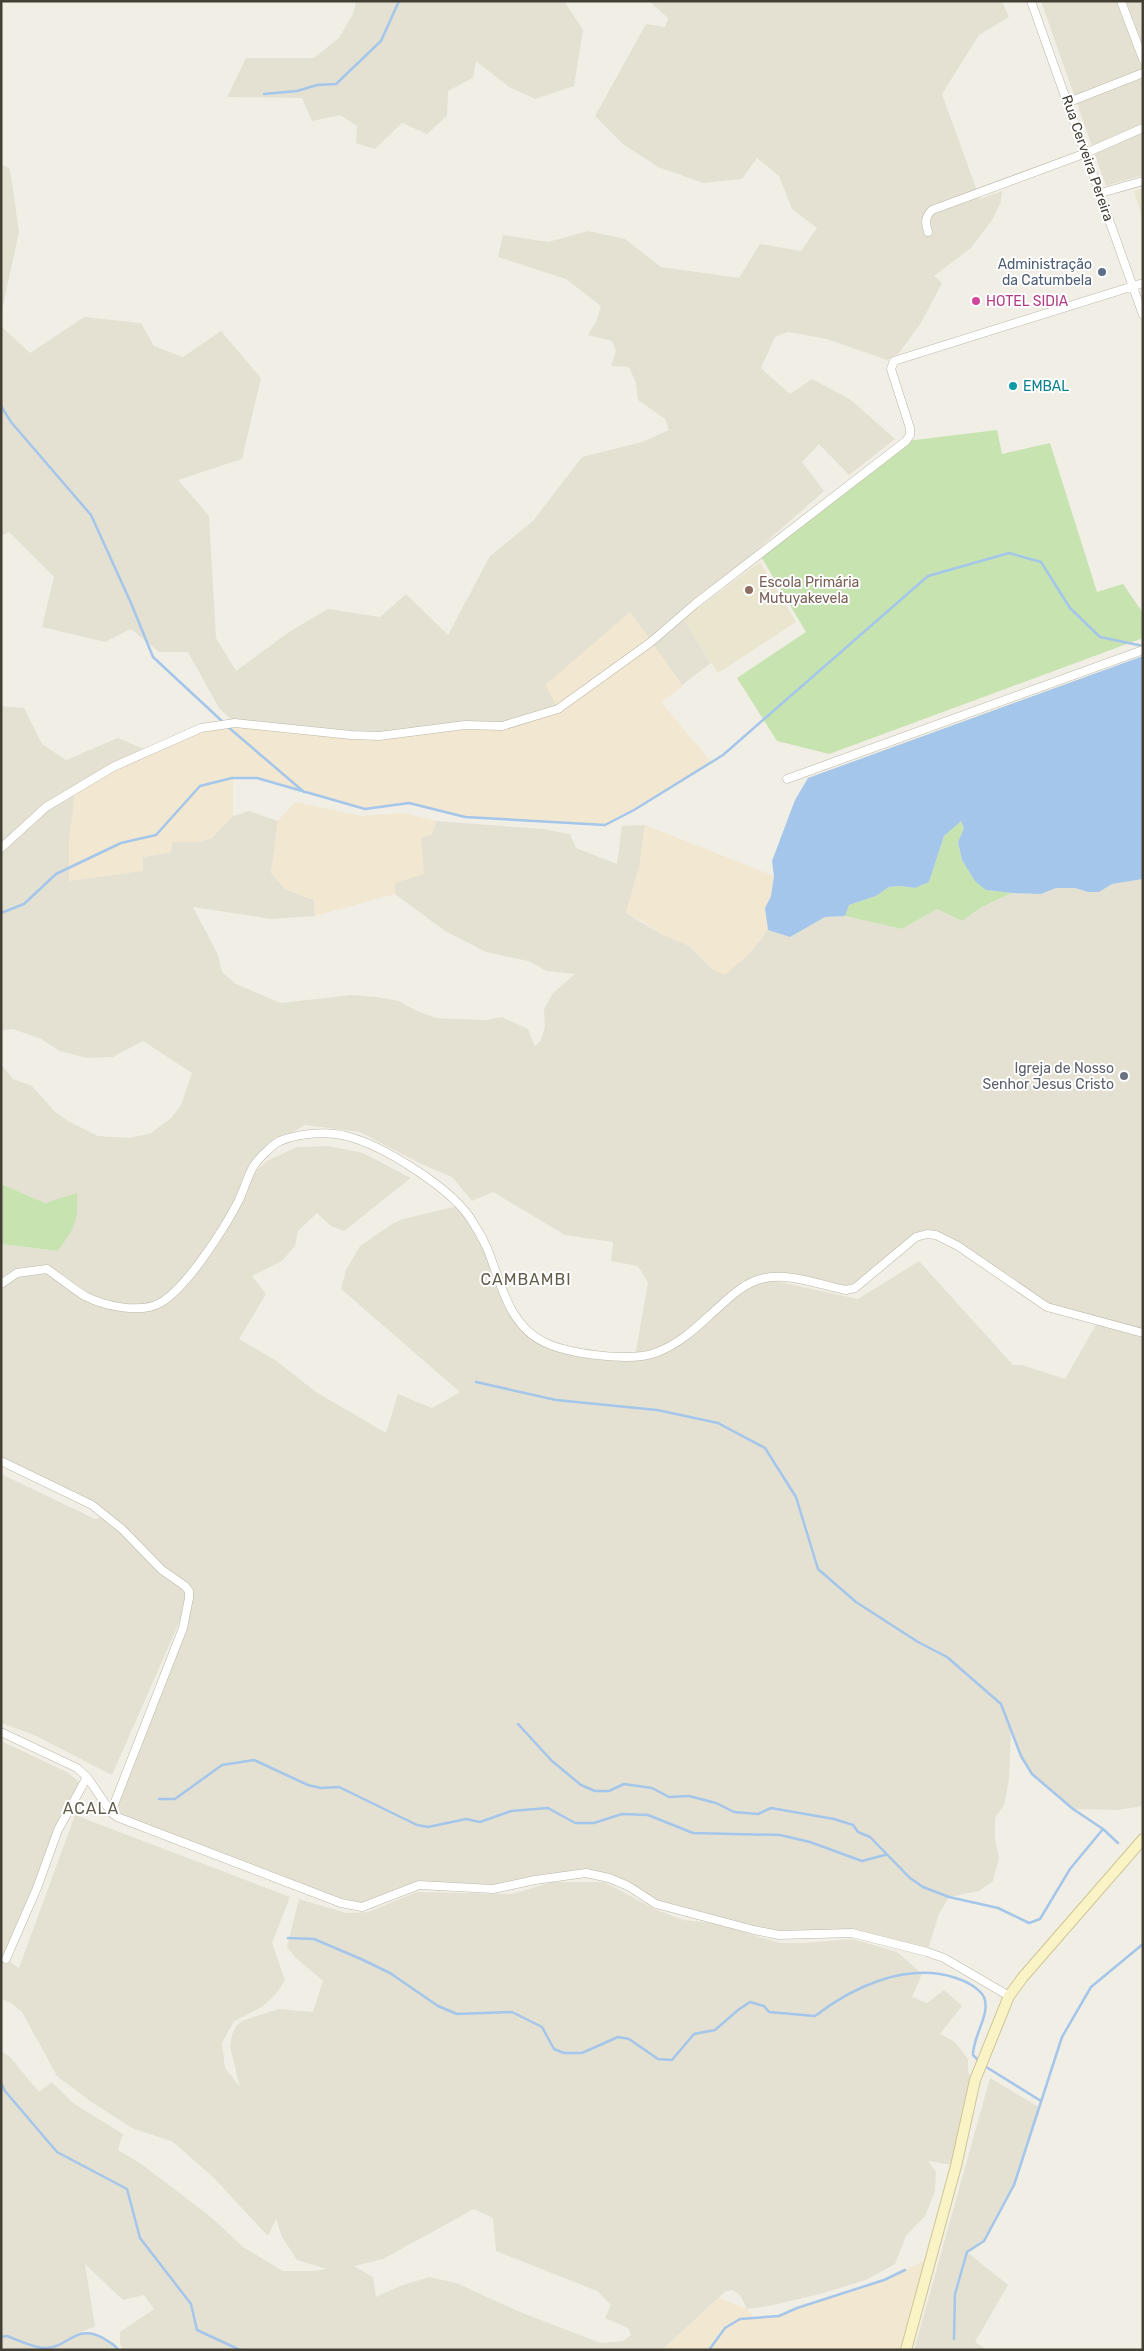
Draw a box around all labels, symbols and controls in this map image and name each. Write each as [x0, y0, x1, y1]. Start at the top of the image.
street label: Rua Cerveira Pereira [1058, 93, 1117, 224]
place label: Administração da Catumbela [998, 256, 1092, 289]
marker: Administração da Catumbela [1096, 266, 1108, 278]
place label: HOTEL SIDIA [986, 293, 1069, 310]
marker: HOTEL SIDIA [970, 295, 982, 307]
place label: EMBAL [1023, 378, 1069, 395]
marker: EMBAL [1007, 380, 1019, 392]
place label: Escola Primária Mutuyakevela [759, 574, 859, 607]
marker: Escola Primária Mutuyakevela [743, 584, 755, 596]
place label: Igreja de Nosso Senhor Jesus Cristo [982, 1060, 1114, 1093]
marker: Igreja de Nosso Senhor Jesus Cristo [1118, 1070, 1130, 1082]
district label: CAMBAMBI [480, 1270, 572, 1289]
district label: ACALA [63, 1799, 119, 1818]

